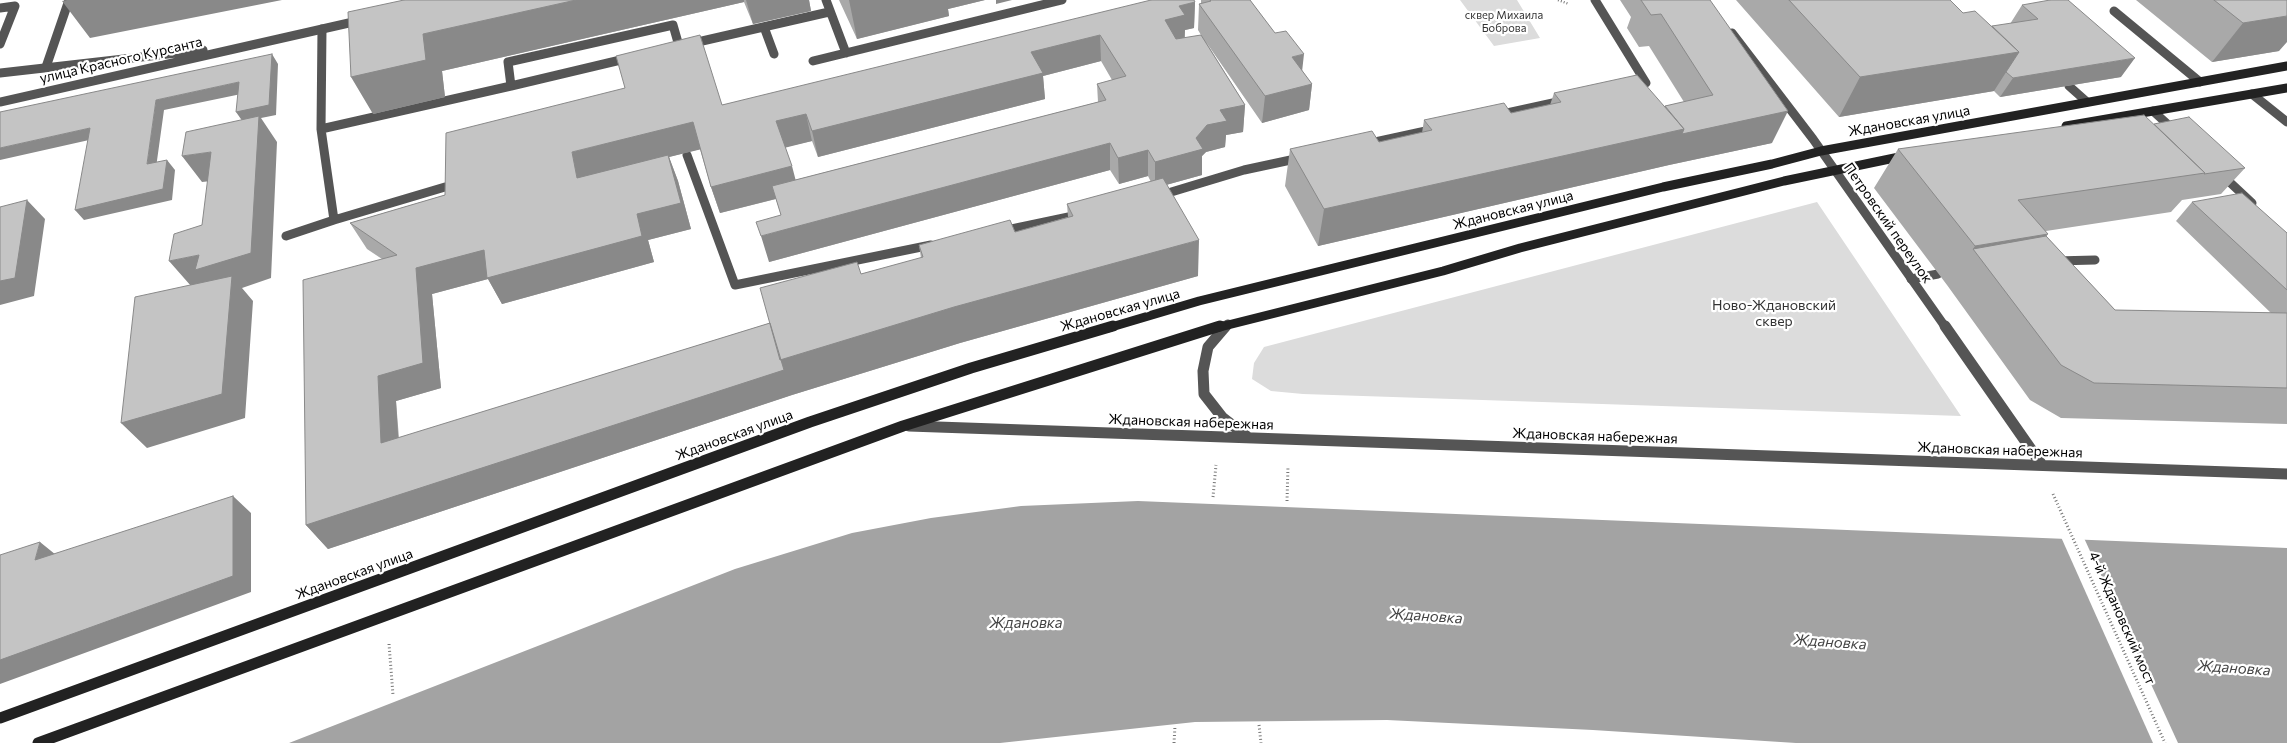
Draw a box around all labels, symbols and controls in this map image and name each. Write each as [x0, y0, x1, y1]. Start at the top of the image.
park label: сквер Михаила Боброва [1465, 8, 1543, 34]
street label: улица Красного Курсанта [38, 33, 204, 87]
street label: Ждановская улица [1847, 102, 1971, 140]
street label: Петровский переулок [1840, 160, 1936, 286]
street label: Ждановская улица [1451, 187, 1575, 233]
street label: Ждановская улица [1058, 285, 1182, 335]
park label: Ново-Ждановский сквер [1712, 297, 1836, 330]
street label: Ждановская улица [673, 406, 795, 464]
street label: Ждановская набережная [1108, 411, 1274, 433]
street label: Ждановская набережная [1512, 425, 1678, 447]
street label: Ждановская набережная [1917, 439, 2083, 461]
street label: Ждановская улица [293, 545, 415, 603]
street label: 4-й Ждановский мост [2085, 549, 2159, 687]
water label: Ждановка [1389, 604, 1463, 628]
water label: Ждановка [989, 614, 1063, 632]
water label: Ждановка [1793, 630, 1867, 654]
water label: Ждановка [2197, 656, 2271, 680]

